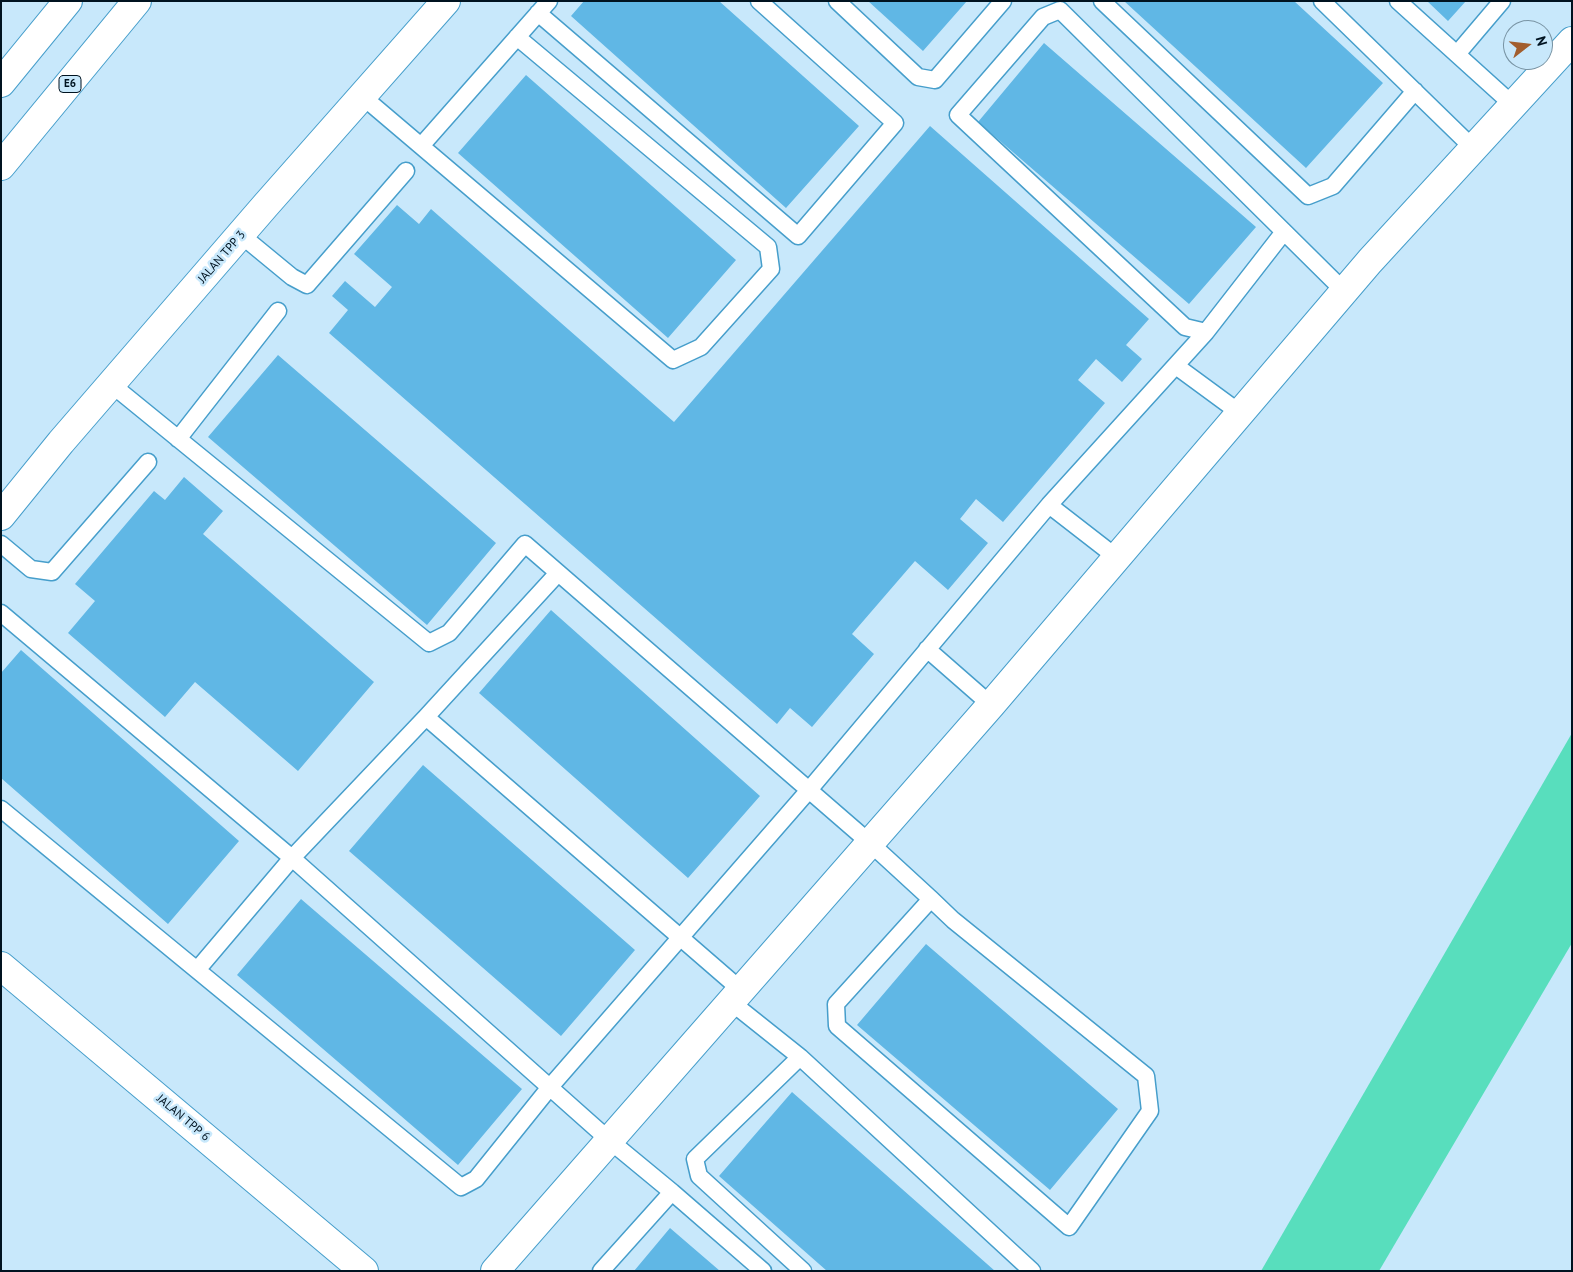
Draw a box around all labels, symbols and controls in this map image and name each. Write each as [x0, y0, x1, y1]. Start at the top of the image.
north arrow [1503, 20, 1553, 70]
text: N [1532, 34, 1551, 48]
road number: E6 [59, 76, 81, 92]
street label: JALAN TPP 3 [195, 228, 249, 286]
street label: JALAN TPP 6 [154, 1092, 212, 1144]

